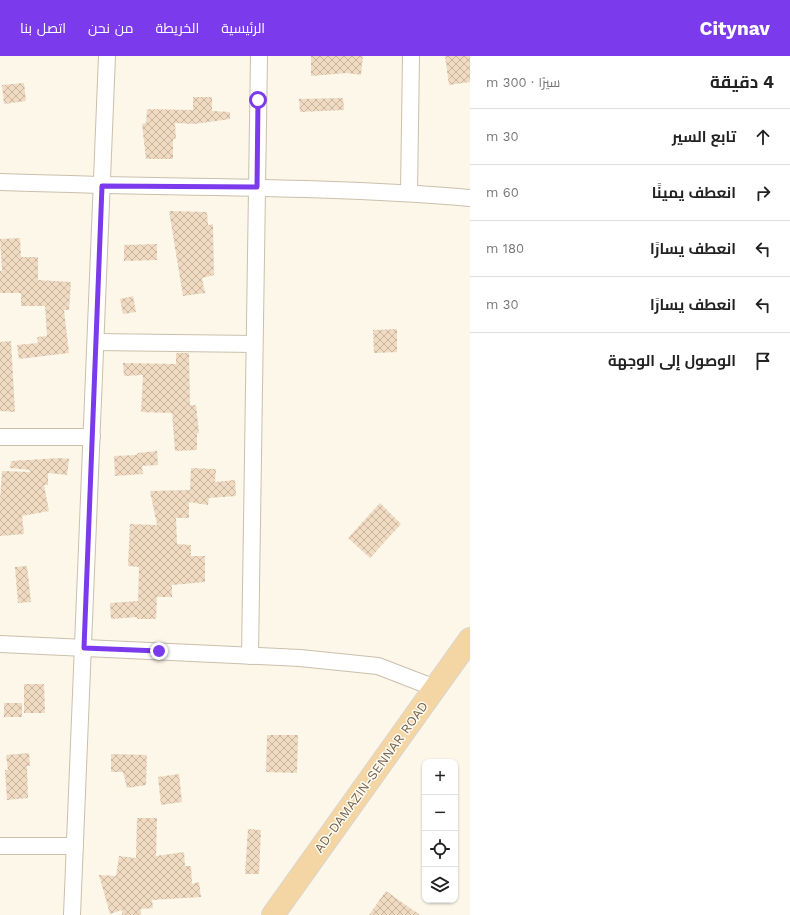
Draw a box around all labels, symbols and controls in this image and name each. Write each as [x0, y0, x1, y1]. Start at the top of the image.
text: Citynav [700, 17, 770, 40]
text: اتصل بنا [20, 20, 66, 36]
text: من نحن [88, 20, 134, 36]
text: الخريطة [156, 20, 199, 36]
text: الرئيسية [221, 20, 265, 36]
text: 4 دقيقة [710, 72, 774, 92]
text: سيرًا · 300 m [486, 75, 560, 90]
route start [249, 91, 267, 109]
icon: ahead [752, 126, 774, 148]
text: تابع السير [672, 128, 736, 146]
text: 30 m [486, 129, 519, 144]
icon: right [752, 182, 774, 204]
text: انعطف يمينًا [652, 184, 736, 202]
text: 60 m [486, 185, 519, 200]
icon: left [752, 238, 774, 260]
text: انعطف يسارًا [650, 240, 736, 258]
text: 180 m [486, 241, 524, 256]
icon: left [752, 294, 774, 316]
text: انعطف يسارًا [650, 296, 736, 314]
text: 30 m [486, 297, 519, 312]
icon: arrive [752, 350, 774, 372]
text: الوصول إلى الوجهة [608, 352, 736, 370]
route end [150, 642, 168, 660]
street label: AD-DAMAZIN-SENNAR ROAD [311, 698, 431, 856]
map controls [422, 759, 458, 903]
button: + [422, 759, 458, 795]
button: − [422, 795, 458, 831]
button: locate [422, 831, 458, 867]
button: layers [422, 867, 458, 903]

